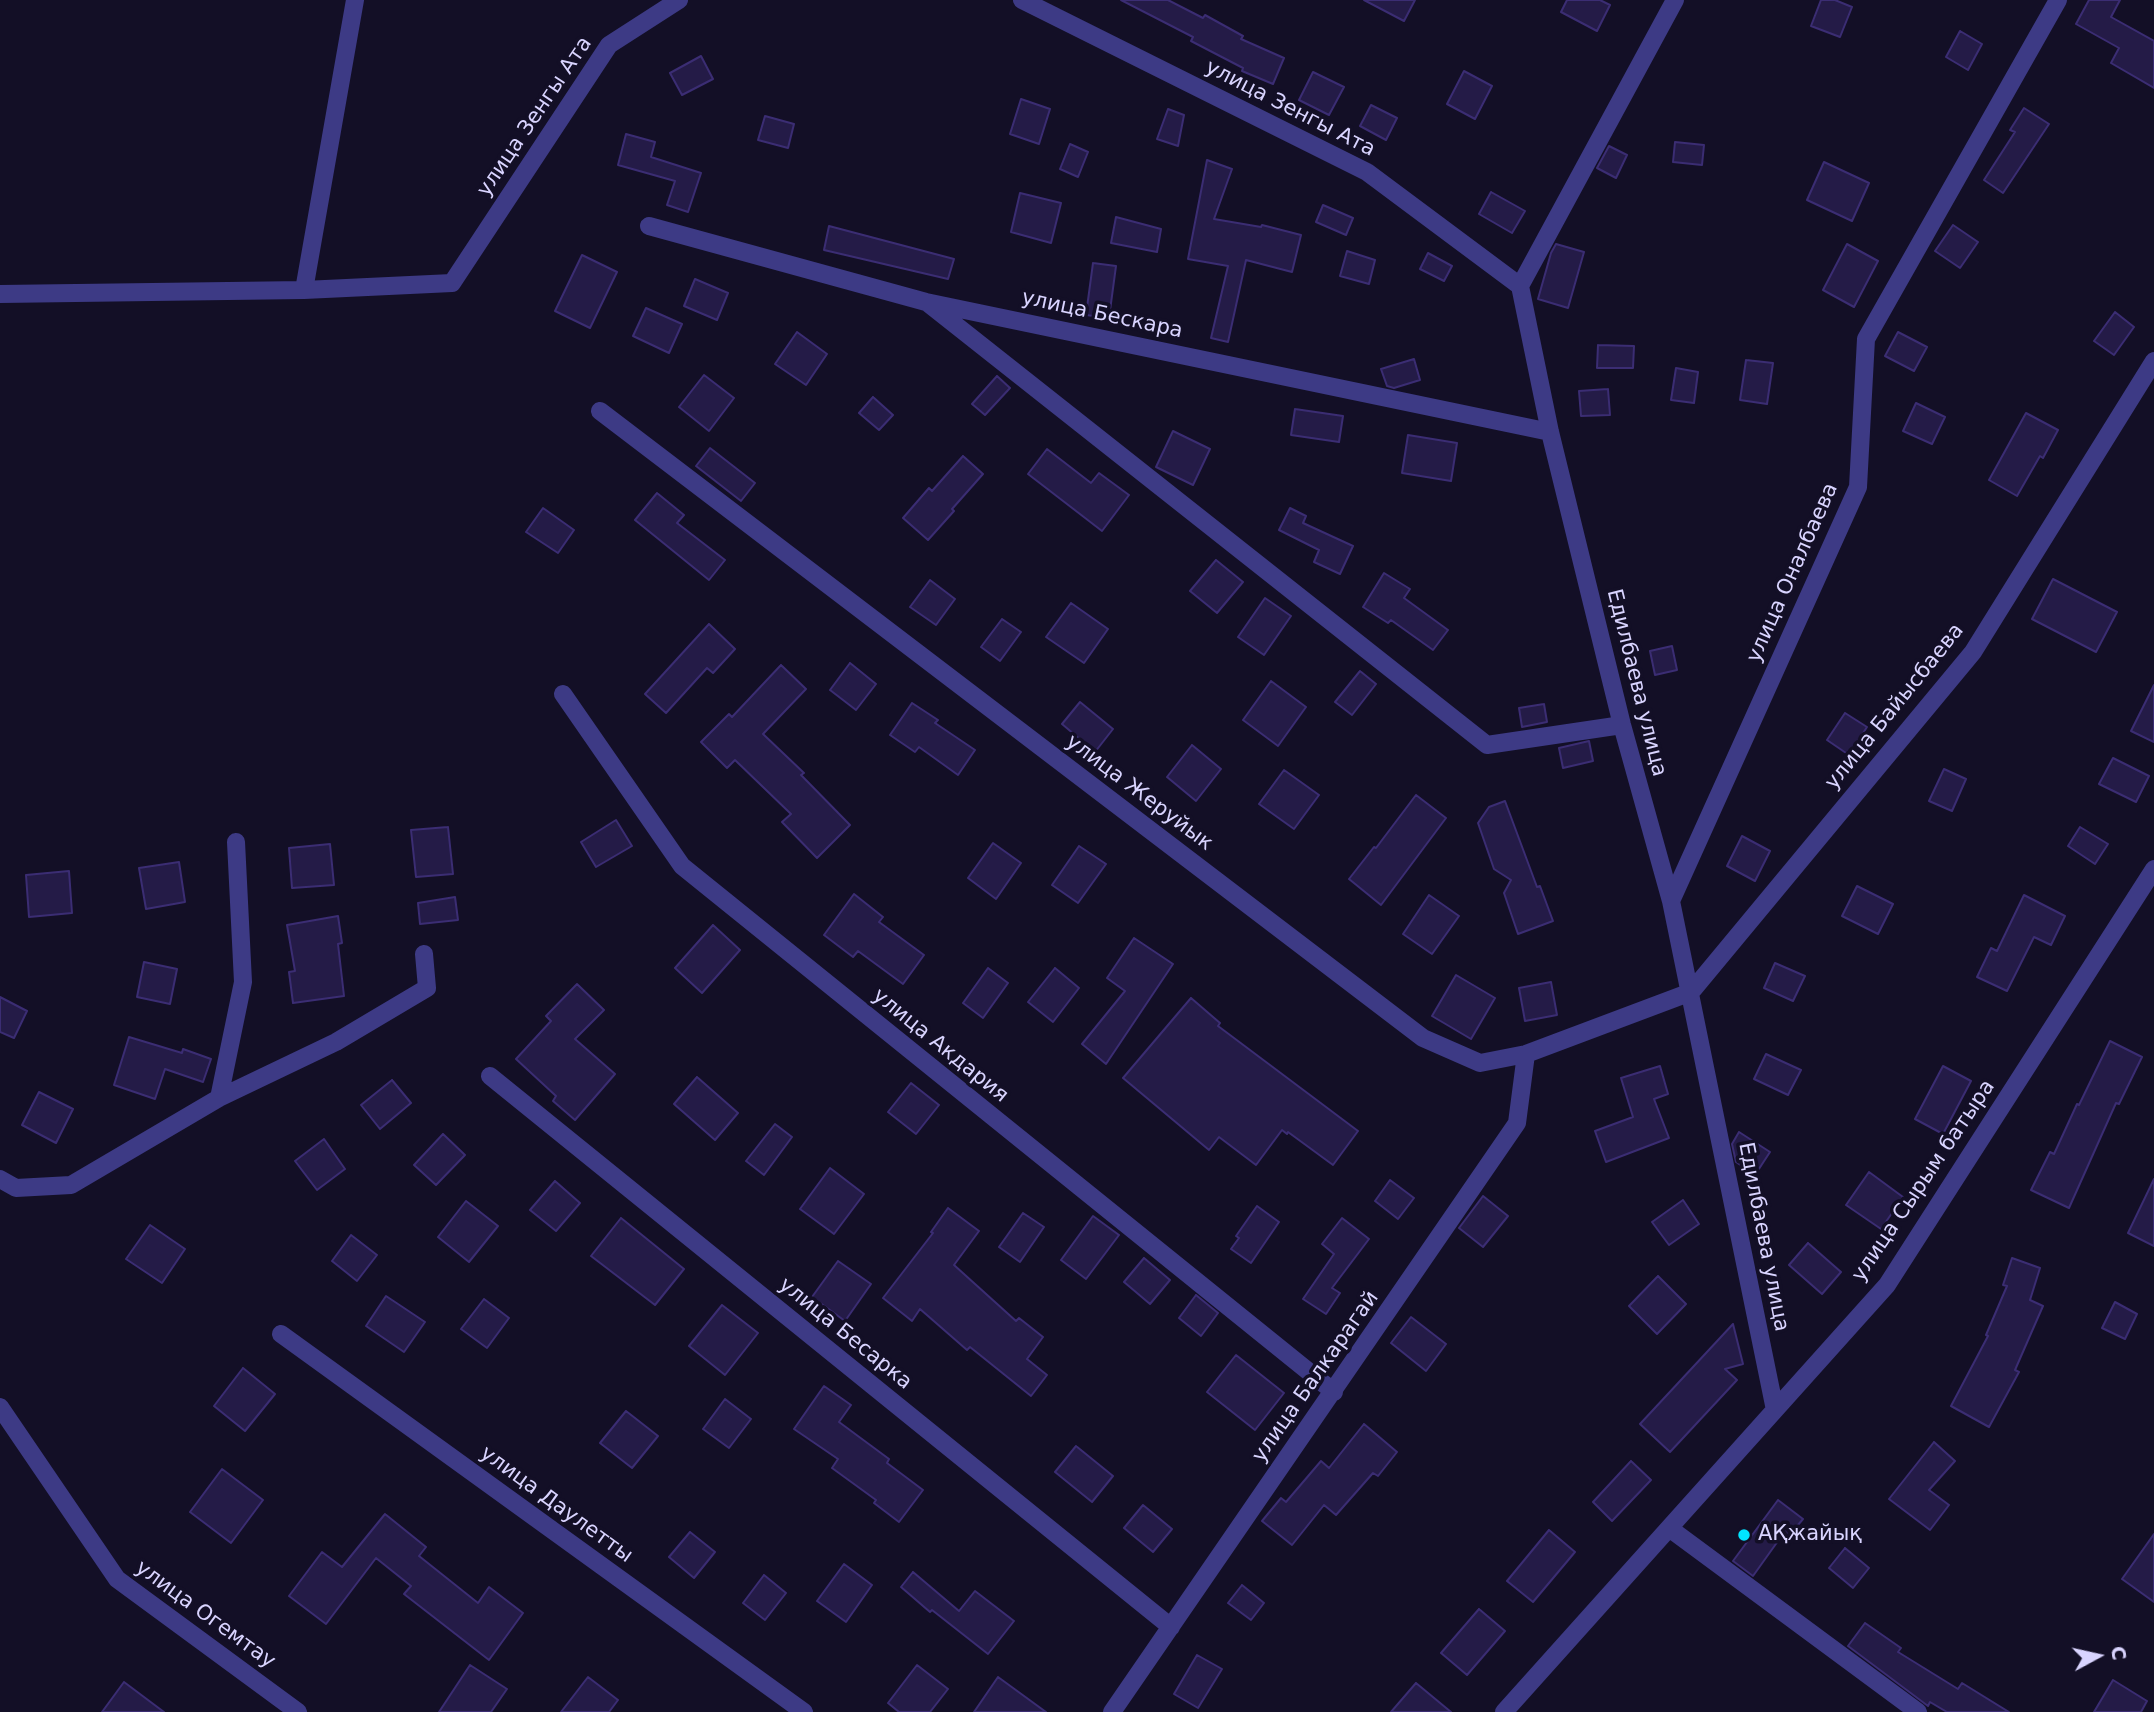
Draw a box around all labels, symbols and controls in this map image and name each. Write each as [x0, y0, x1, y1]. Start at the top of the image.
street label: улица Зенгы Ата [472, 32, 598, 202]
street label: улица Зенгы Ата [1201, 55, 1379, 163]
street label: улица Бескара [1019, 286, 1185, 344]
street label: улица Оналбаева [1742, 479, 1844, 667]
street label: Едилбаева улица [1601, 587, 1671, 779]
street label: улица Байысбаева [1820, 619, 1970, 795]
street label: улица Жеруйык [1061, 730, 1217, 856]
street label: улица Акдария [867, 984, 1013, 1108]
street label: улица Сырым батыра [1847, 1075, 2001, 1287]
street label: Едилбаева улица [1732, 1140, 1794, 1334]
street label: улица Бесарка [773, 1273, 917, 1395]
street label: улица Балкарагай [1247, 1286, 1385, 1468]
street label: улица Даулетты [475, 1441, 637, 1569]
place label: АҚжайық [1758, 1522, 1862, 1548]
marker: АҚжайық [1736, 1527, 1752, 1543]
street label: улица Огемтау [130, 1556, 280, 1674]
north arrow [2063, 1621, 2133, 1691]
text: С [2107, 1645, 2131, 1662]

